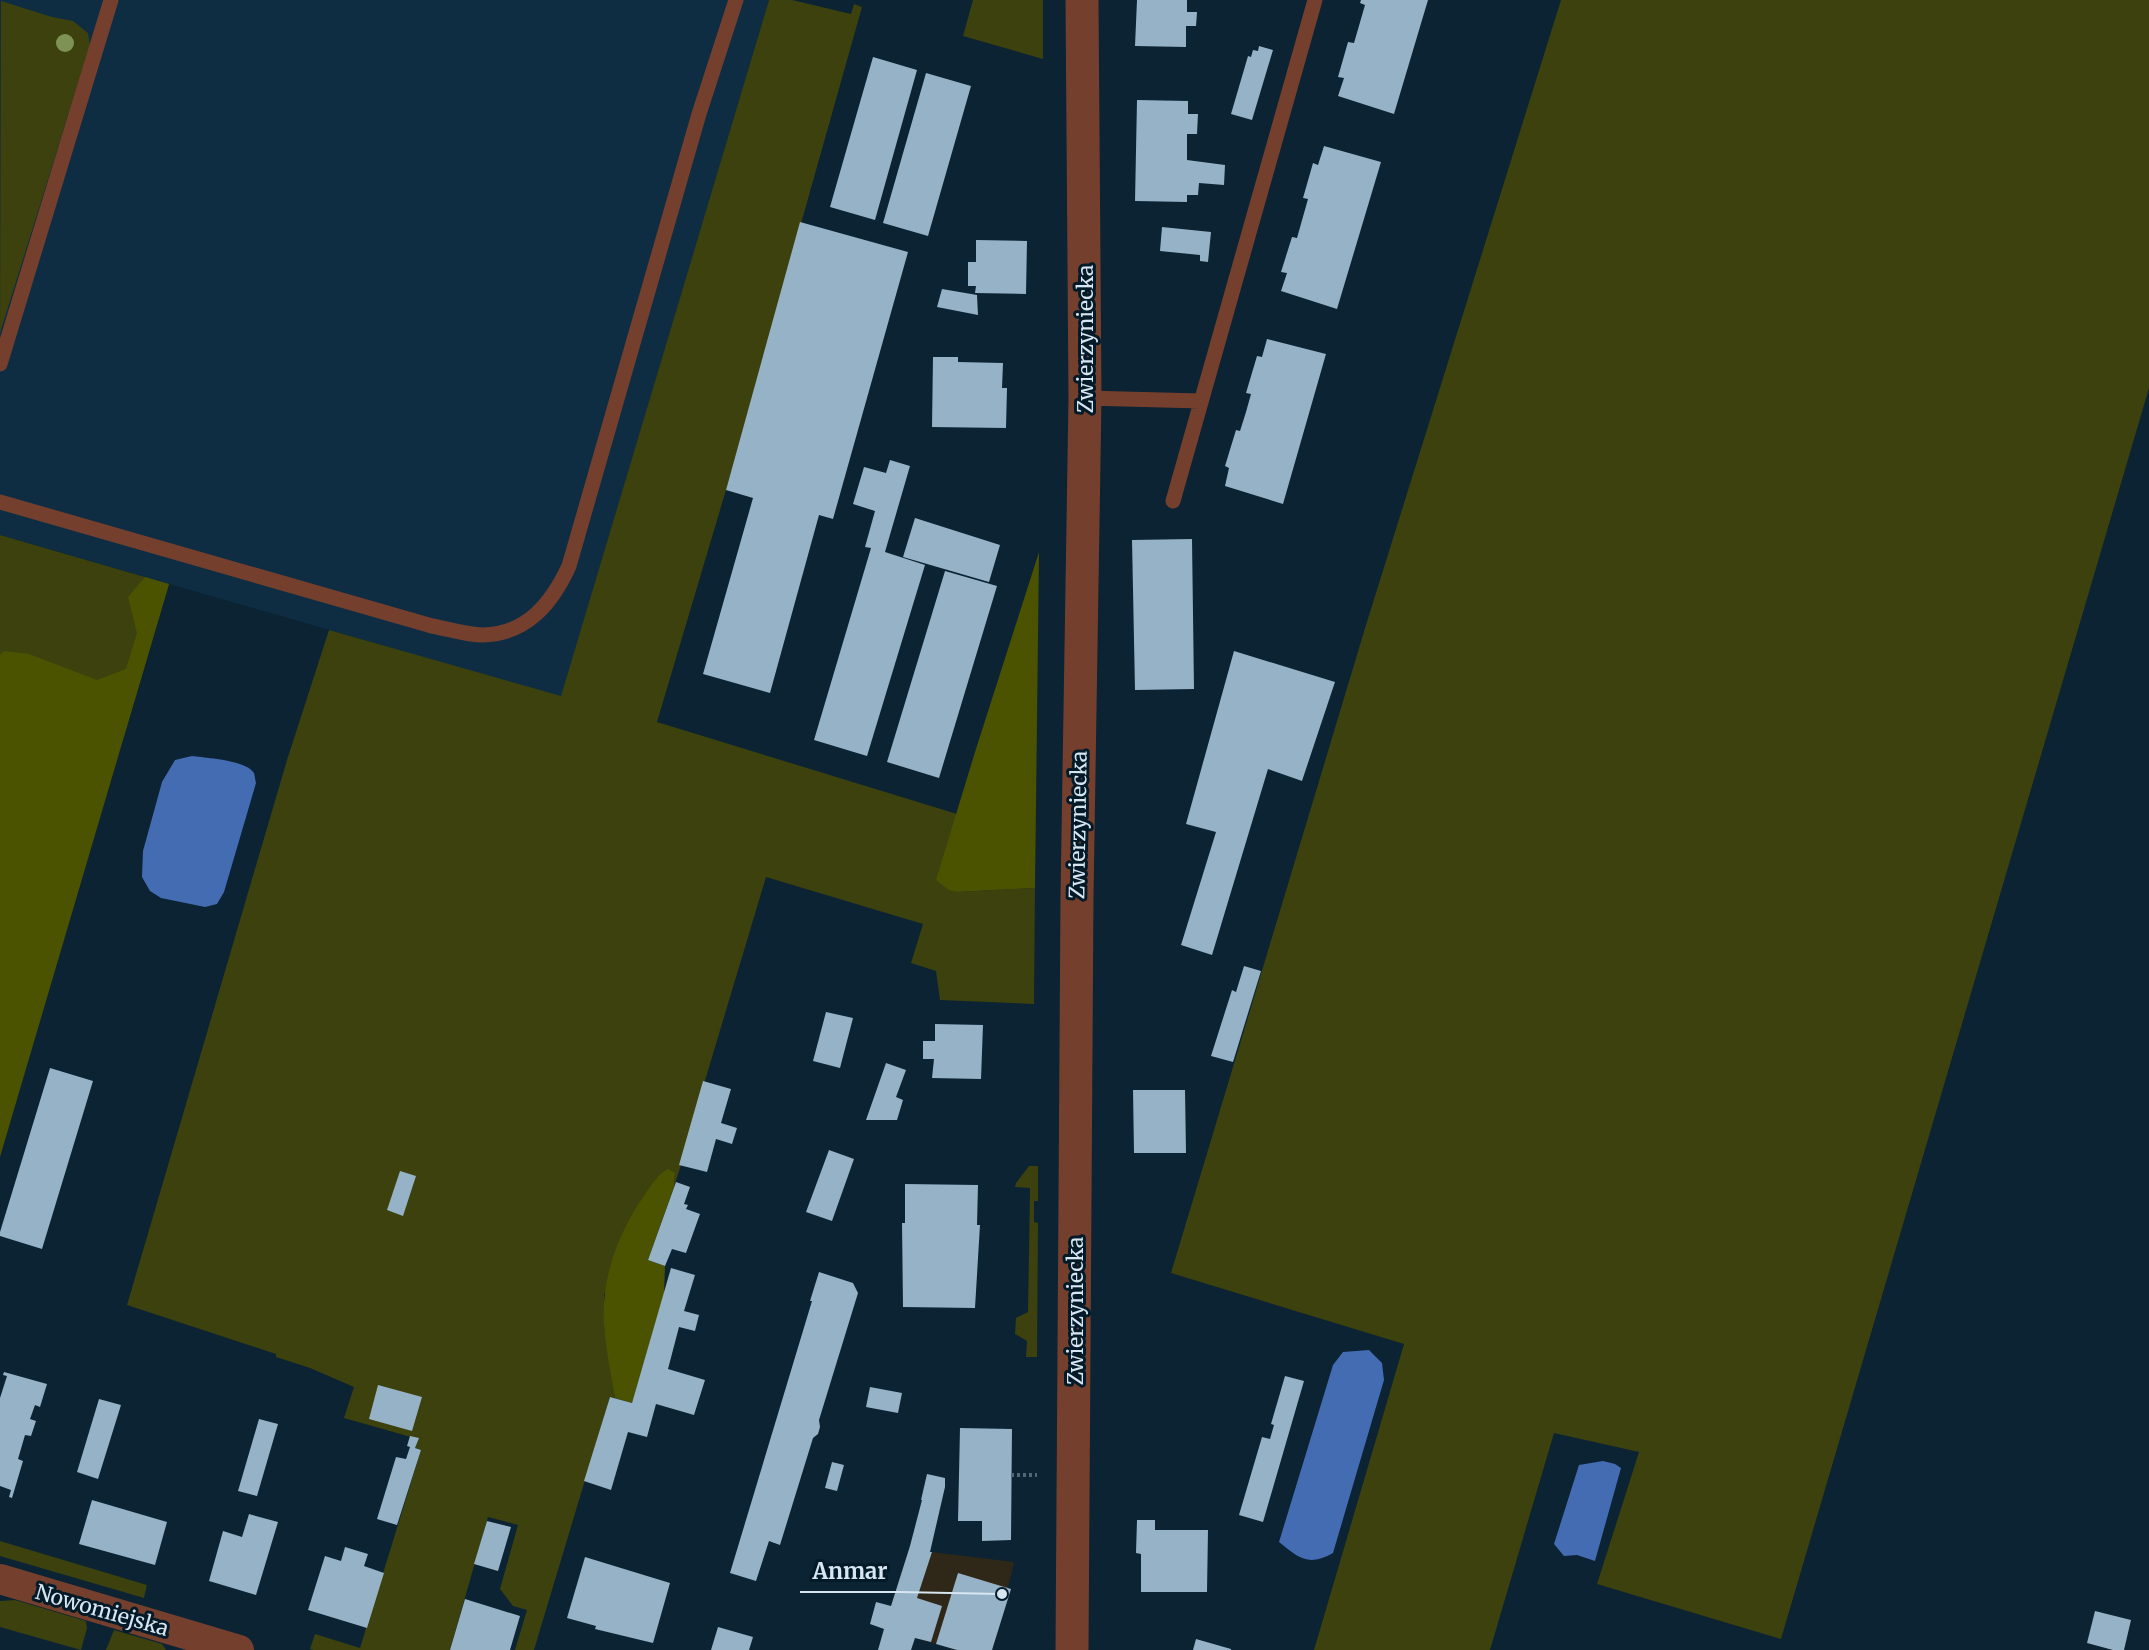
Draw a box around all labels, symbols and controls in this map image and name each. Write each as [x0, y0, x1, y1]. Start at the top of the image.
street label: Zwierzyniecka [1072, 265, 1099, 413]
street label: Zwierzyniecka [1063, 751, 1093, 899]
street label: Zwierzyniecka [1062, 1237, 1089, 1385]
callout: Anmar [800, 1552, 899, 1592]
text: Anmar [811, 1557, 888, 1585]
street label: Nowomiejska [32, 1578, 172, 1642]

